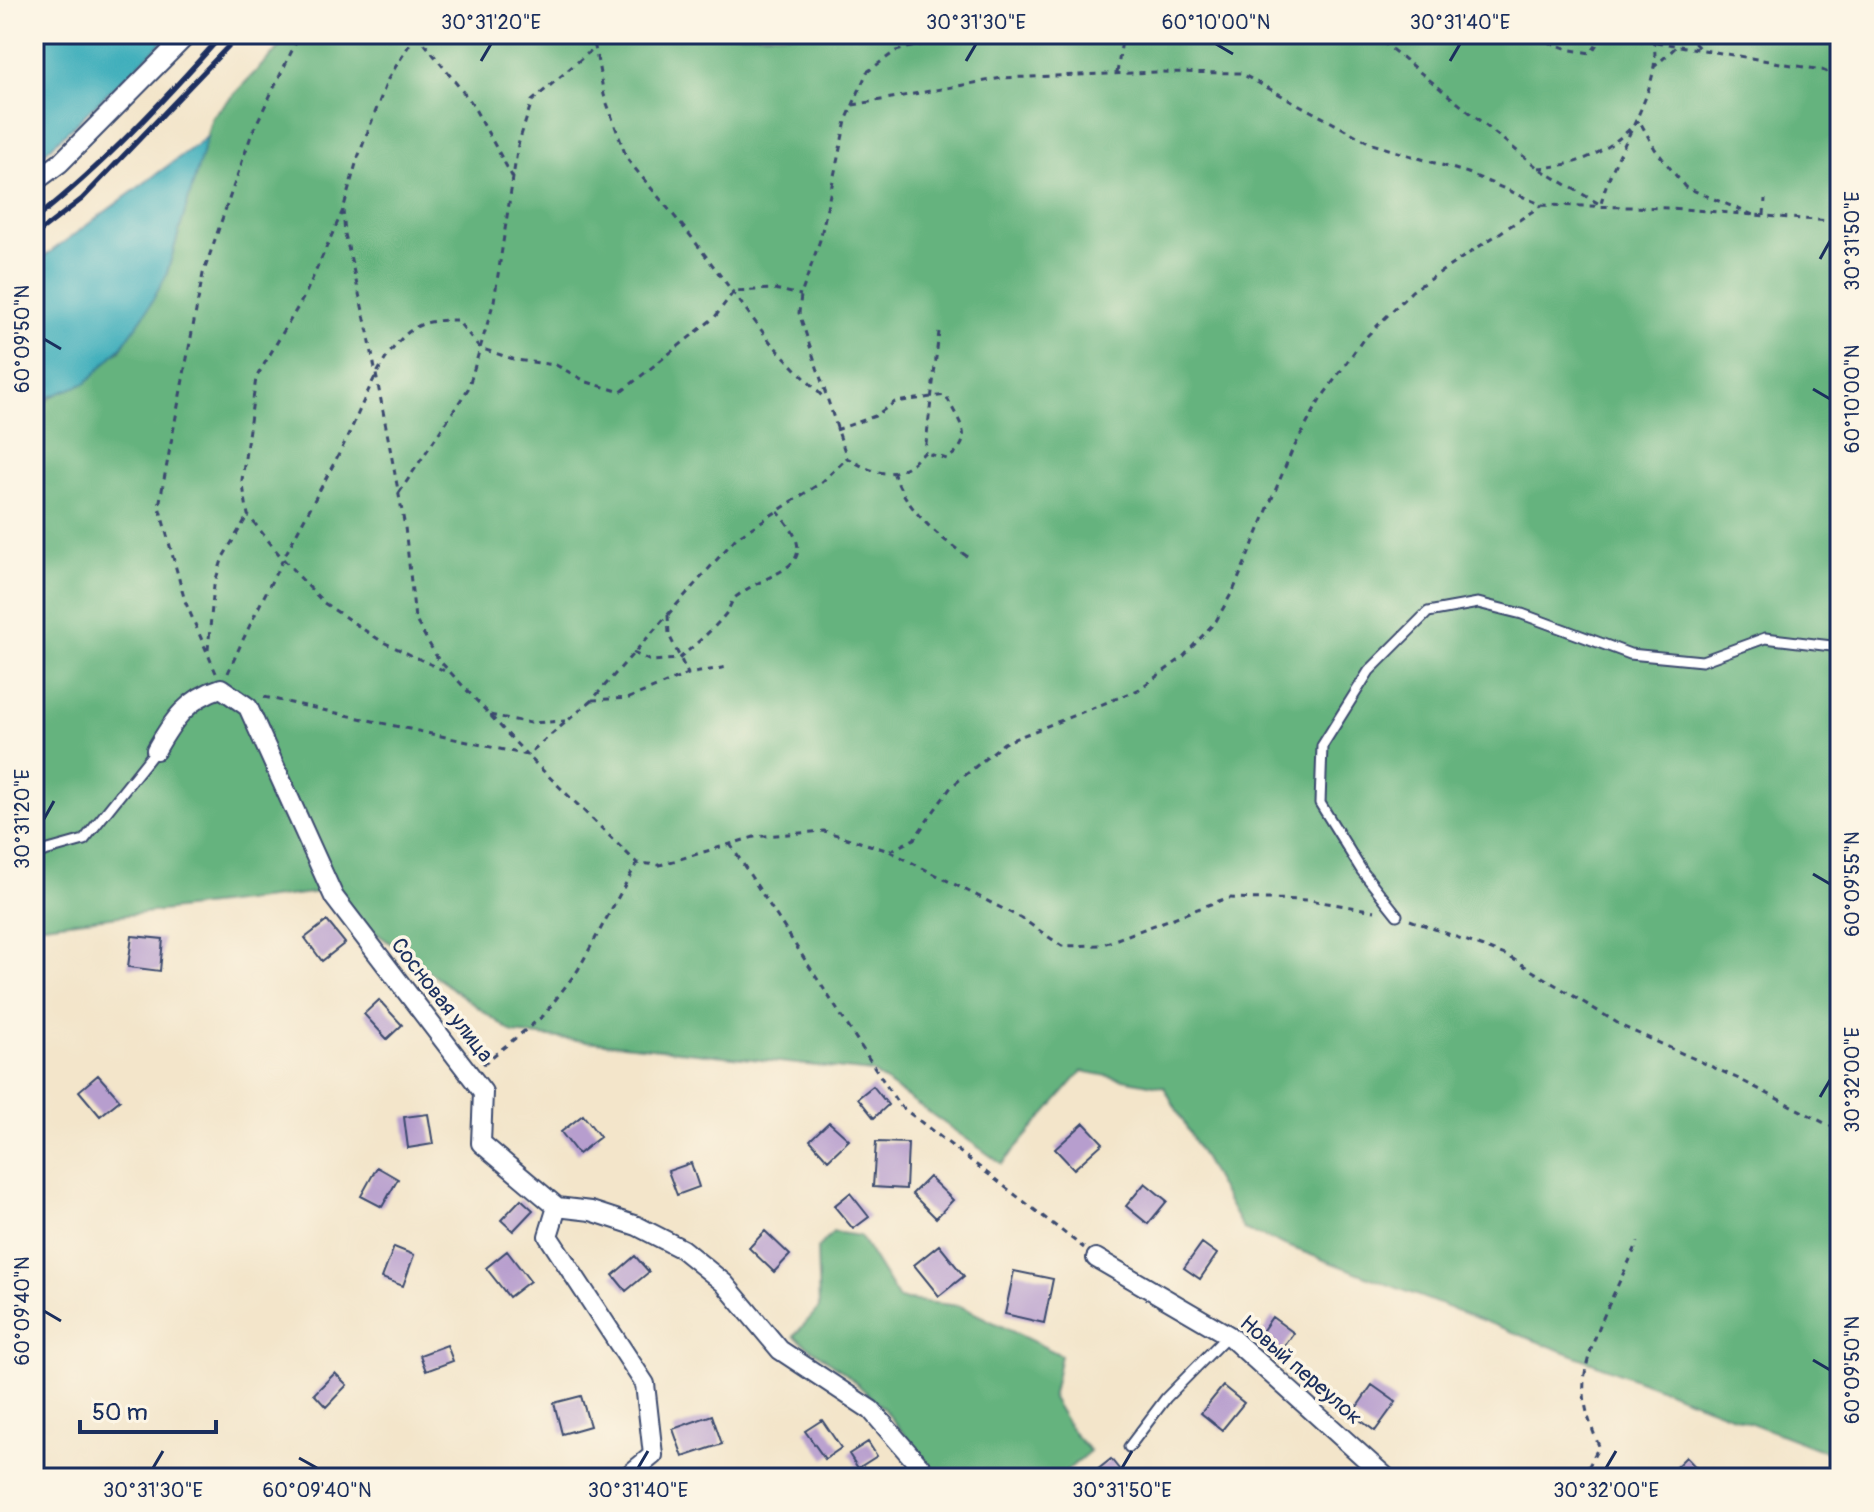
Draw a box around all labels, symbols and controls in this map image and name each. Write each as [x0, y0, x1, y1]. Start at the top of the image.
text: 30°31'20"E [441, 10, 541, 35]
text: 30°31'30"E [926, 10, 1026, 35]
text: 60°10'00"N [1162, 10, 1270, 35]
text: 30°31'40"E [1410, 10, 1510, 35]
text: 30°31'50"E [1840, 191, 1865, 291]
text: 60°09'50"N [10, 285, 35, 393]
text: 60°10'00"N [1840, 345, 1865, 453]
text: 30°31'20"E [10, 769, 35, 869]
text: 60°09'55"N [1840, 831, 1865, 937]
street label: Сосновая улица [385, 932, 499, 1068]
text: 30°32'00"E [1840, 1027, 1865, 1133]
text: 60°09'40"N [10, 1257, 35, 1365]
street label: Новый переулок [1234, 1309, 1368, 1431]
text: 60°09'50"N [1840, 1316, 1865, 1424]
scale bar [80, 1384, 216, 1434]
text: 50 m [92, 1398, 148, 1427]
text: 30°31'30"E [103, 1478, 203, 1503]
text: 60°09'40"N [263, 1478, 371, 1503]
text: 30°31'40"E [588, 1478, 688, 1503]
text: 30°31'50"E [1072, 1478, 1172, 1503]
text: 30°32'00"E [1553, 1478, 1659, 1503]

